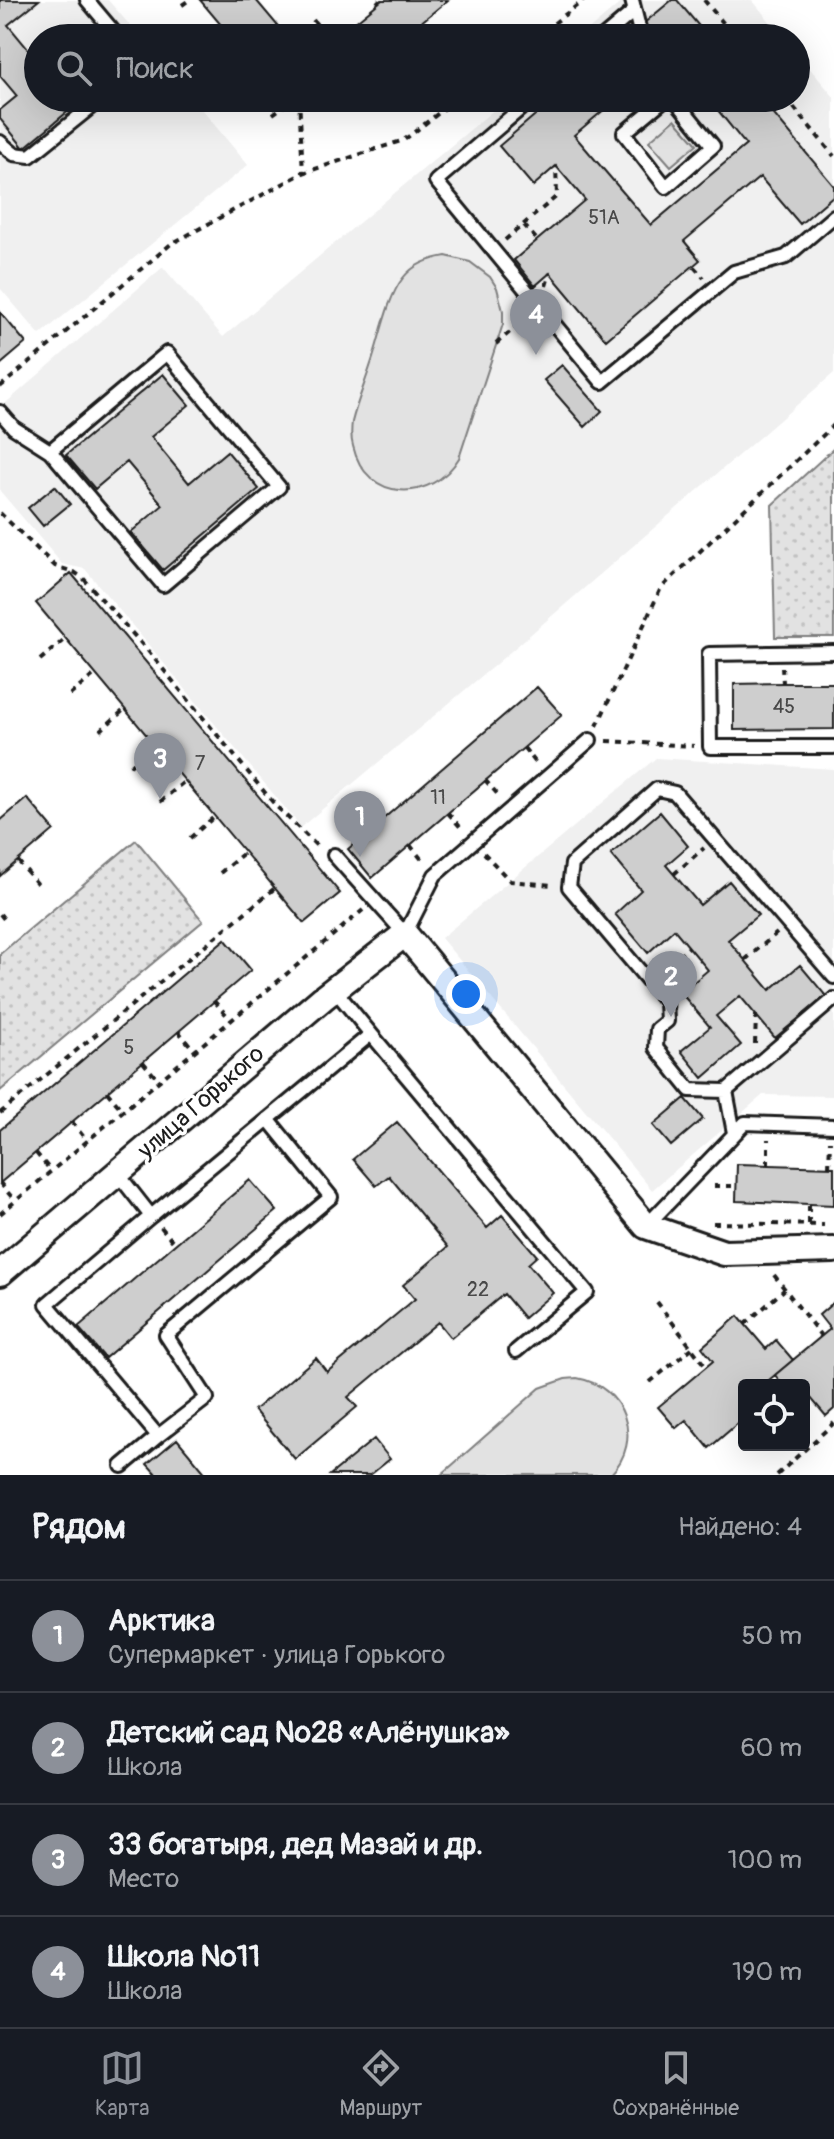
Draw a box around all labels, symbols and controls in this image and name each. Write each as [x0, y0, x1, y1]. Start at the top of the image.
search box [24, 24, 810, 112]
icon: search [52, 46, 96, 90]
text: Поиск [116, 50, 194, 87]
house number: 51А [588, 205, 620, 230]
pin: 4 [510, 289, 562, 355]
house number: 45 [773, 694, 795, 719]
pin: 3 [134, 733, 186, 799]
house number: 7 [195, 751, 206, 776]
house number: 11 [430, 785, 446, 810]
pin: 1 [334, 791, 386, 857]
pin: 2 [645, 951, 697, 1017]
your location [446, 974, 486, 1014]
house number: 5 [124, 1035, 134, 1060]
street label: улица Горького [131, 1039, 270, 1165]
house number: 22 [467, 1277, 489, 1302]
map controls [738, 1379, 810, 1451]
button: locate [738, 1379, 810, 1451]
text: Рядом [32, 1506, 126, 1549]
text: Найдено: 4 [678, 1511, 802, 1543]
text: Арктика [108, 1602, 215, 1639]
text: 1 [53, 1620, 63, 1652]
text: 50 m [741, 1620, 802, 1652]
text: Супермаркет · улица Горького [108, 1639, 445, 1671]
text: Детский сад №28 «Алёнушка» [108, 1714, 509, 1751]
text: 2 [51, 1732, 65, 1764]
text: 60 m [740, 1732, 802, 1764]
text: Школа [108, 1751, 182, 1783]
text: 33 богатыря, дед Мазай и др. [108, 1826, 483, 1863]
text: 3 [51, 1844, 65, 1876]
text: 100 m [728, 1844, 802, 1876]
text: Место [108, 1863, 179, 1895]
text: Школа №11 [108, 1938, 260, 1975]
text: 4 [50, 1956, 66, 1988]
text: 190 m [732, 1956, 802, 1988]
text: Школа [108, 1975, 182, 2007]
tab: Карта [95, 2046, 150, 2122]
tab: Маршрут [339, 2046, 422, 2122]
tab: Сохранённые [612, 2046, 739, 2122]

